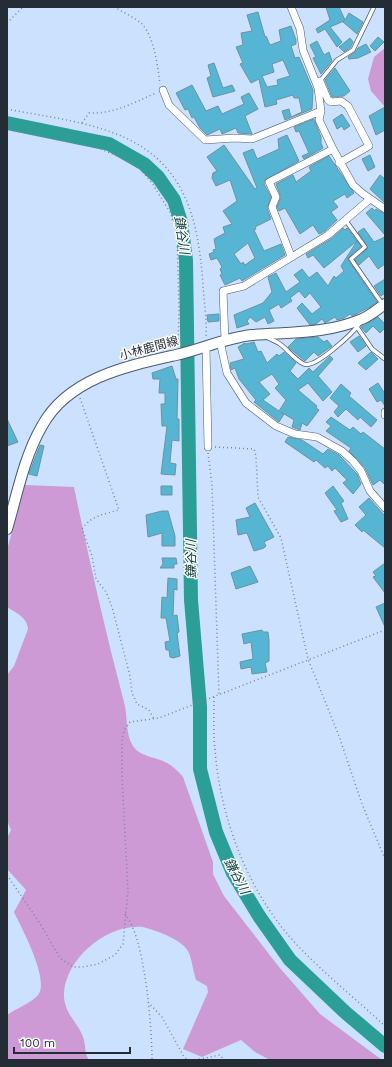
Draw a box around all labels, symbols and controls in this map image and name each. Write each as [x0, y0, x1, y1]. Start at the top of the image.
water label: 鎌谷川 [172, 215, 193, 257]
street label: 小林鹿間線 [118, 333, 180, 363]
water label: 鎌谷川 [183, 537, 199, 579]
water label: 鎌谷川 [221, 855, 254, 898]
scale bar [14, 1029, 130, 1055]
text: 100 m [20, 1036, 55, 1050]

